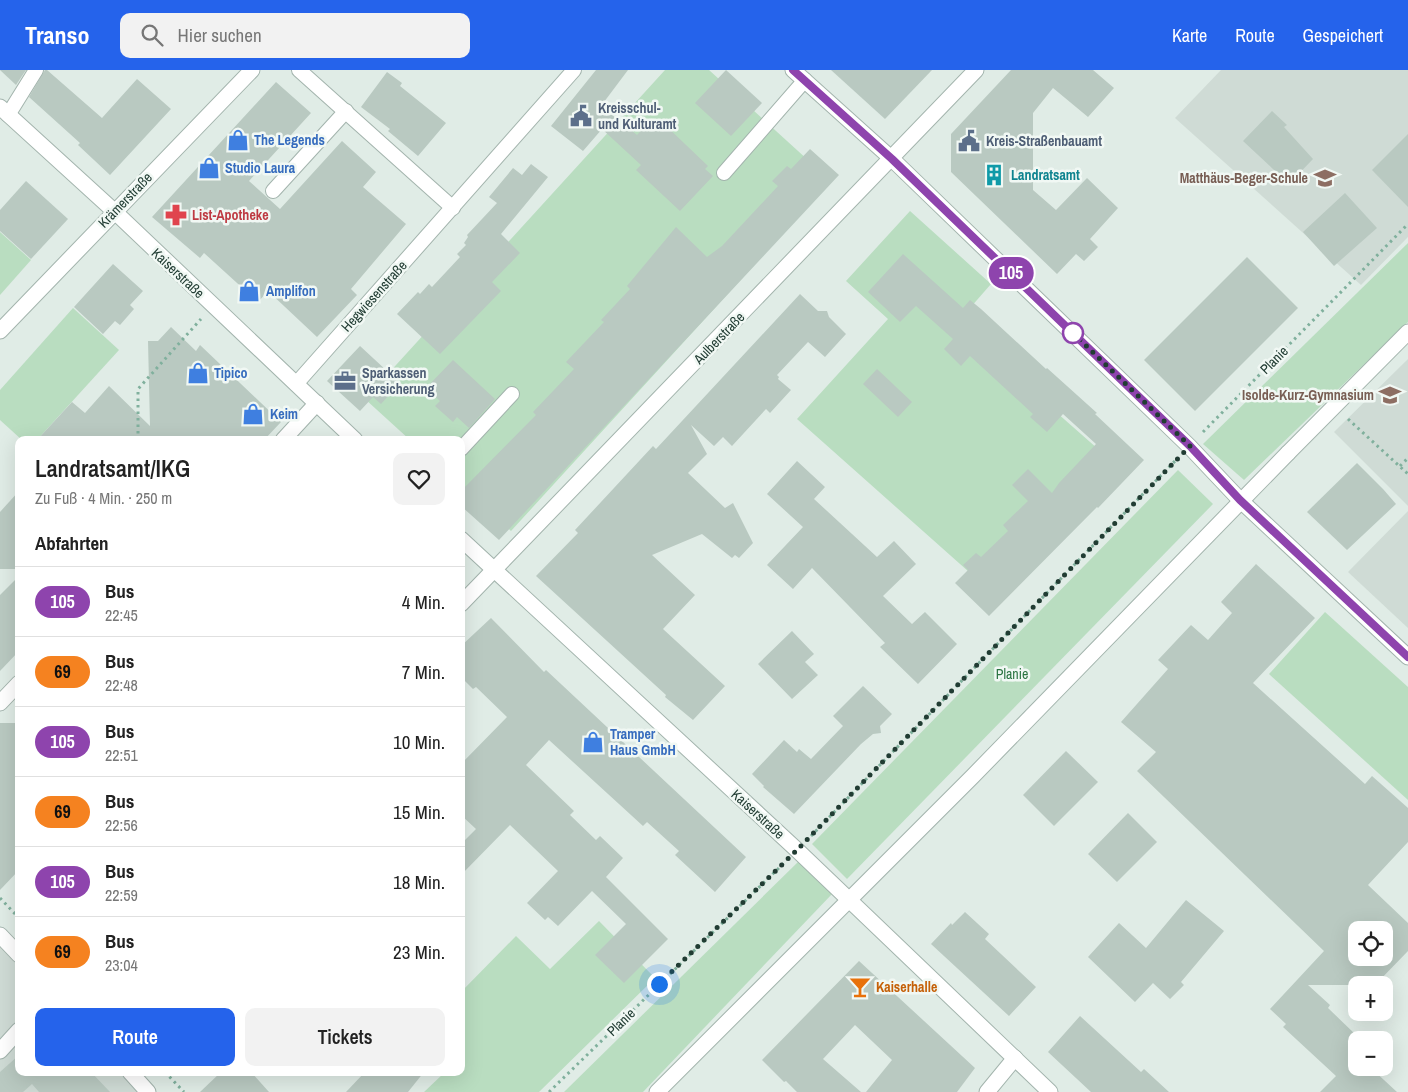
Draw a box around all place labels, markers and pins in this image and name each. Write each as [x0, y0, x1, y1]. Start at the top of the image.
place label: Kreisschul- und Kulturamt [598, 99, 677, 133]
public building icon: Kreisschul- und Kulturamt [568, 103, 594, 129]
shop icon: The Legends [225, 127, 251, 153]
public building icon: Kreis-Straßenbauamt [956, 128, 982, 154]
place label: The Legends [254, 131, 325, 149]
place label: Kreis-Straßenbauamt [986, 132, 1102, 150]
shop icon: Studio Laura [196, 155, 222, 181]
place label: Studio Laura [225, 159, 296, 177]
building icon: Landratsamt [981, 162, 1007, 188]
school or university icon: Matthäus-Beger-Schule [1312, 165, 1338, 191]
place label: Landratsamt [1011, 166, 1080, 184]
place label: Matthäus-Beger-Schule [1180, 169, 1308, 187]
pharmacy icon: List-Apotheke [163, 202, 189, 228]
place label: List-Apotheke [192, 206, 269, 224]
shop icon: Amplifon [236, 278, 262, 304]
place label: Amplifon [266, 282, 316, 300]
unlabelled marker [1062, 322, 1084, 344]
shop icon: Tipico [185, 360, 211, 386]
place label: Tipico [214, 364, 248, 382]
place label: Sparkassen Versicherung [362, 364, 435, 398]
office icon: Sparkassen Versicherung [332, 368, 358, 394]
school or university icon: Isolde-Kurz-Gymnasium [1377, 382, 1403, 408]
place label: Isolde-Kurz-Gymnasium [1242, 386, 1374, 404]
shop icon: Keim [240, 401, 266, 427]
place label: Keim [270, 405, 298, 423]
place label: Tramper Haus GmbH [610, 725, 676, 759]
shop icon: Tramper Haus GmbH [580, 729, 606, 755]
bar icon: Kaiserhalle [847, 974, 873, 1000]
place label: Kaiserhalle [876, 978, 937, 996]

